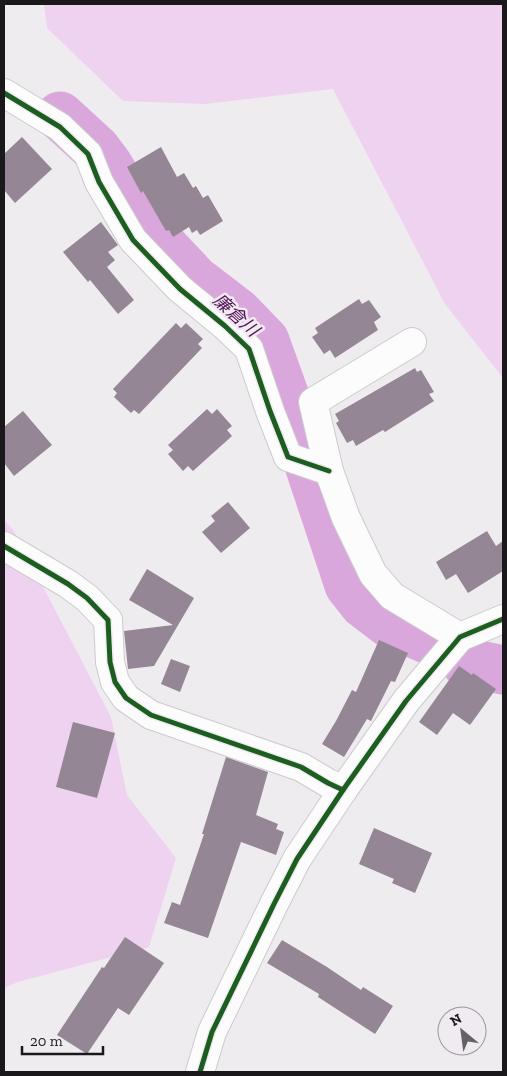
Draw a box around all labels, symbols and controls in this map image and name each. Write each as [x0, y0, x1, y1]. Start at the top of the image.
water label: 廉倉川 [209, 289, 265, 343]
north arrow [437, 1006, 487, 1056]
text: N [447, 1010, 465, 1030]
scale bar [22, 1024, 104, 1056]
text: 20 m [30, 1032, 63, 1050]

